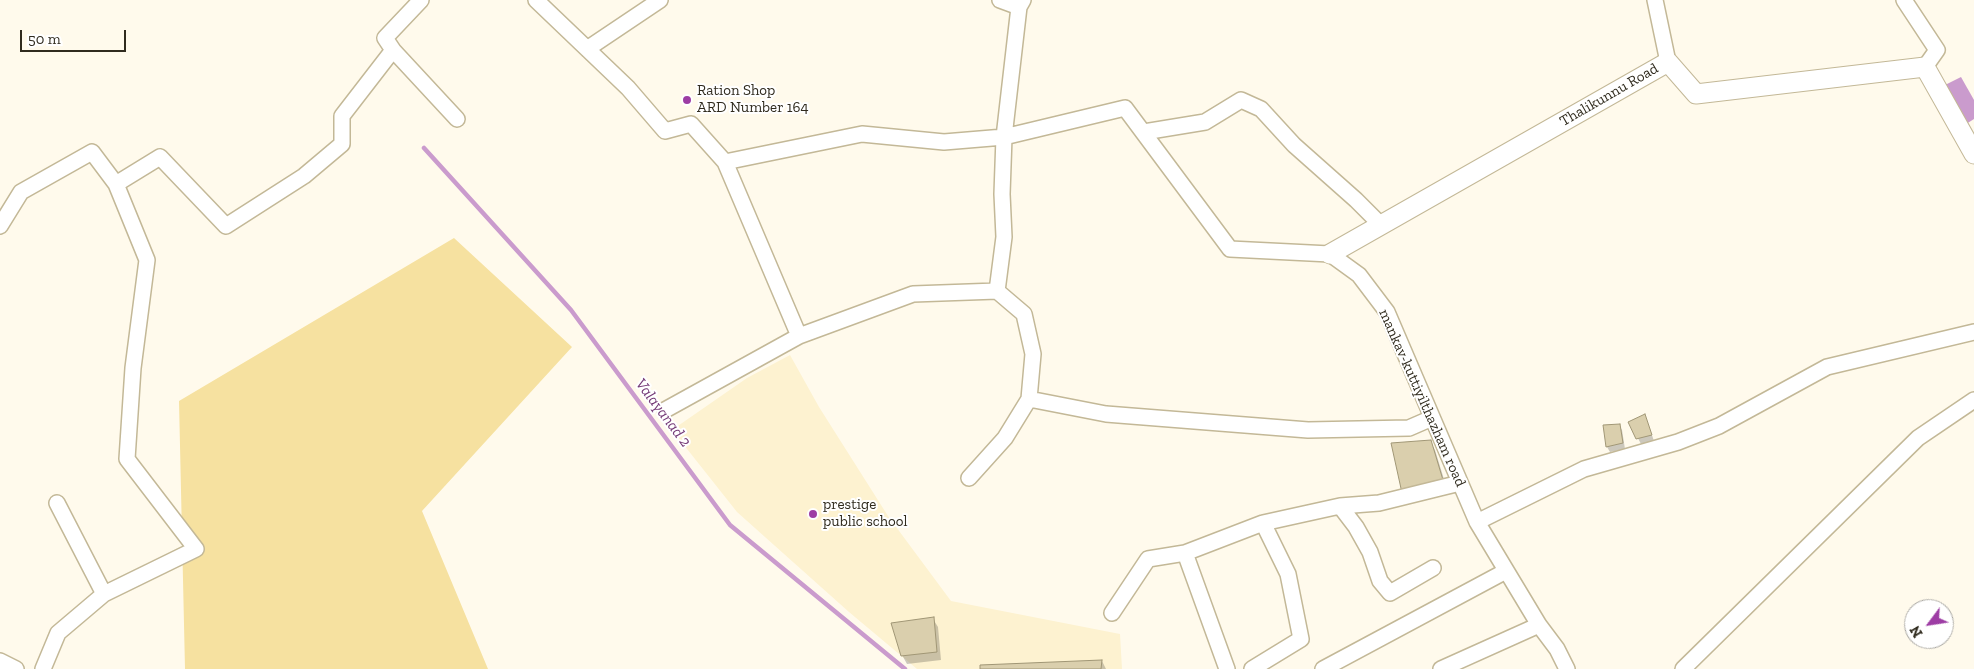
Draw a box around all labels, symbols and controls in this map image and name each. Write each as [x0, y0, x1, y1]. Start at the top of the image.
scale bar [22, 20, 129, 52]
text: 50 m [28, 30, 61, 48]
street label: Thalikunnu Road [1557, 60, 1661, 130]
place label: Ration Shop ARD Number 164 [697, 82, 809, 117]
marker: Ration Shop ARD Number 164 [681, 94, 693, 106]
street label: mankav-kuttiyilthazham road [1375, 306, 1469, 490]
water label: Valayanad 2 [631, 375, 695, 451]
place label: prestige public school [823, 496, 907, 531]
marker: prestige public school [807, 508, 819, 520]
north arrow [1904, 599, 1954, 649]
text: N [1907, 623, 1927, 640]

